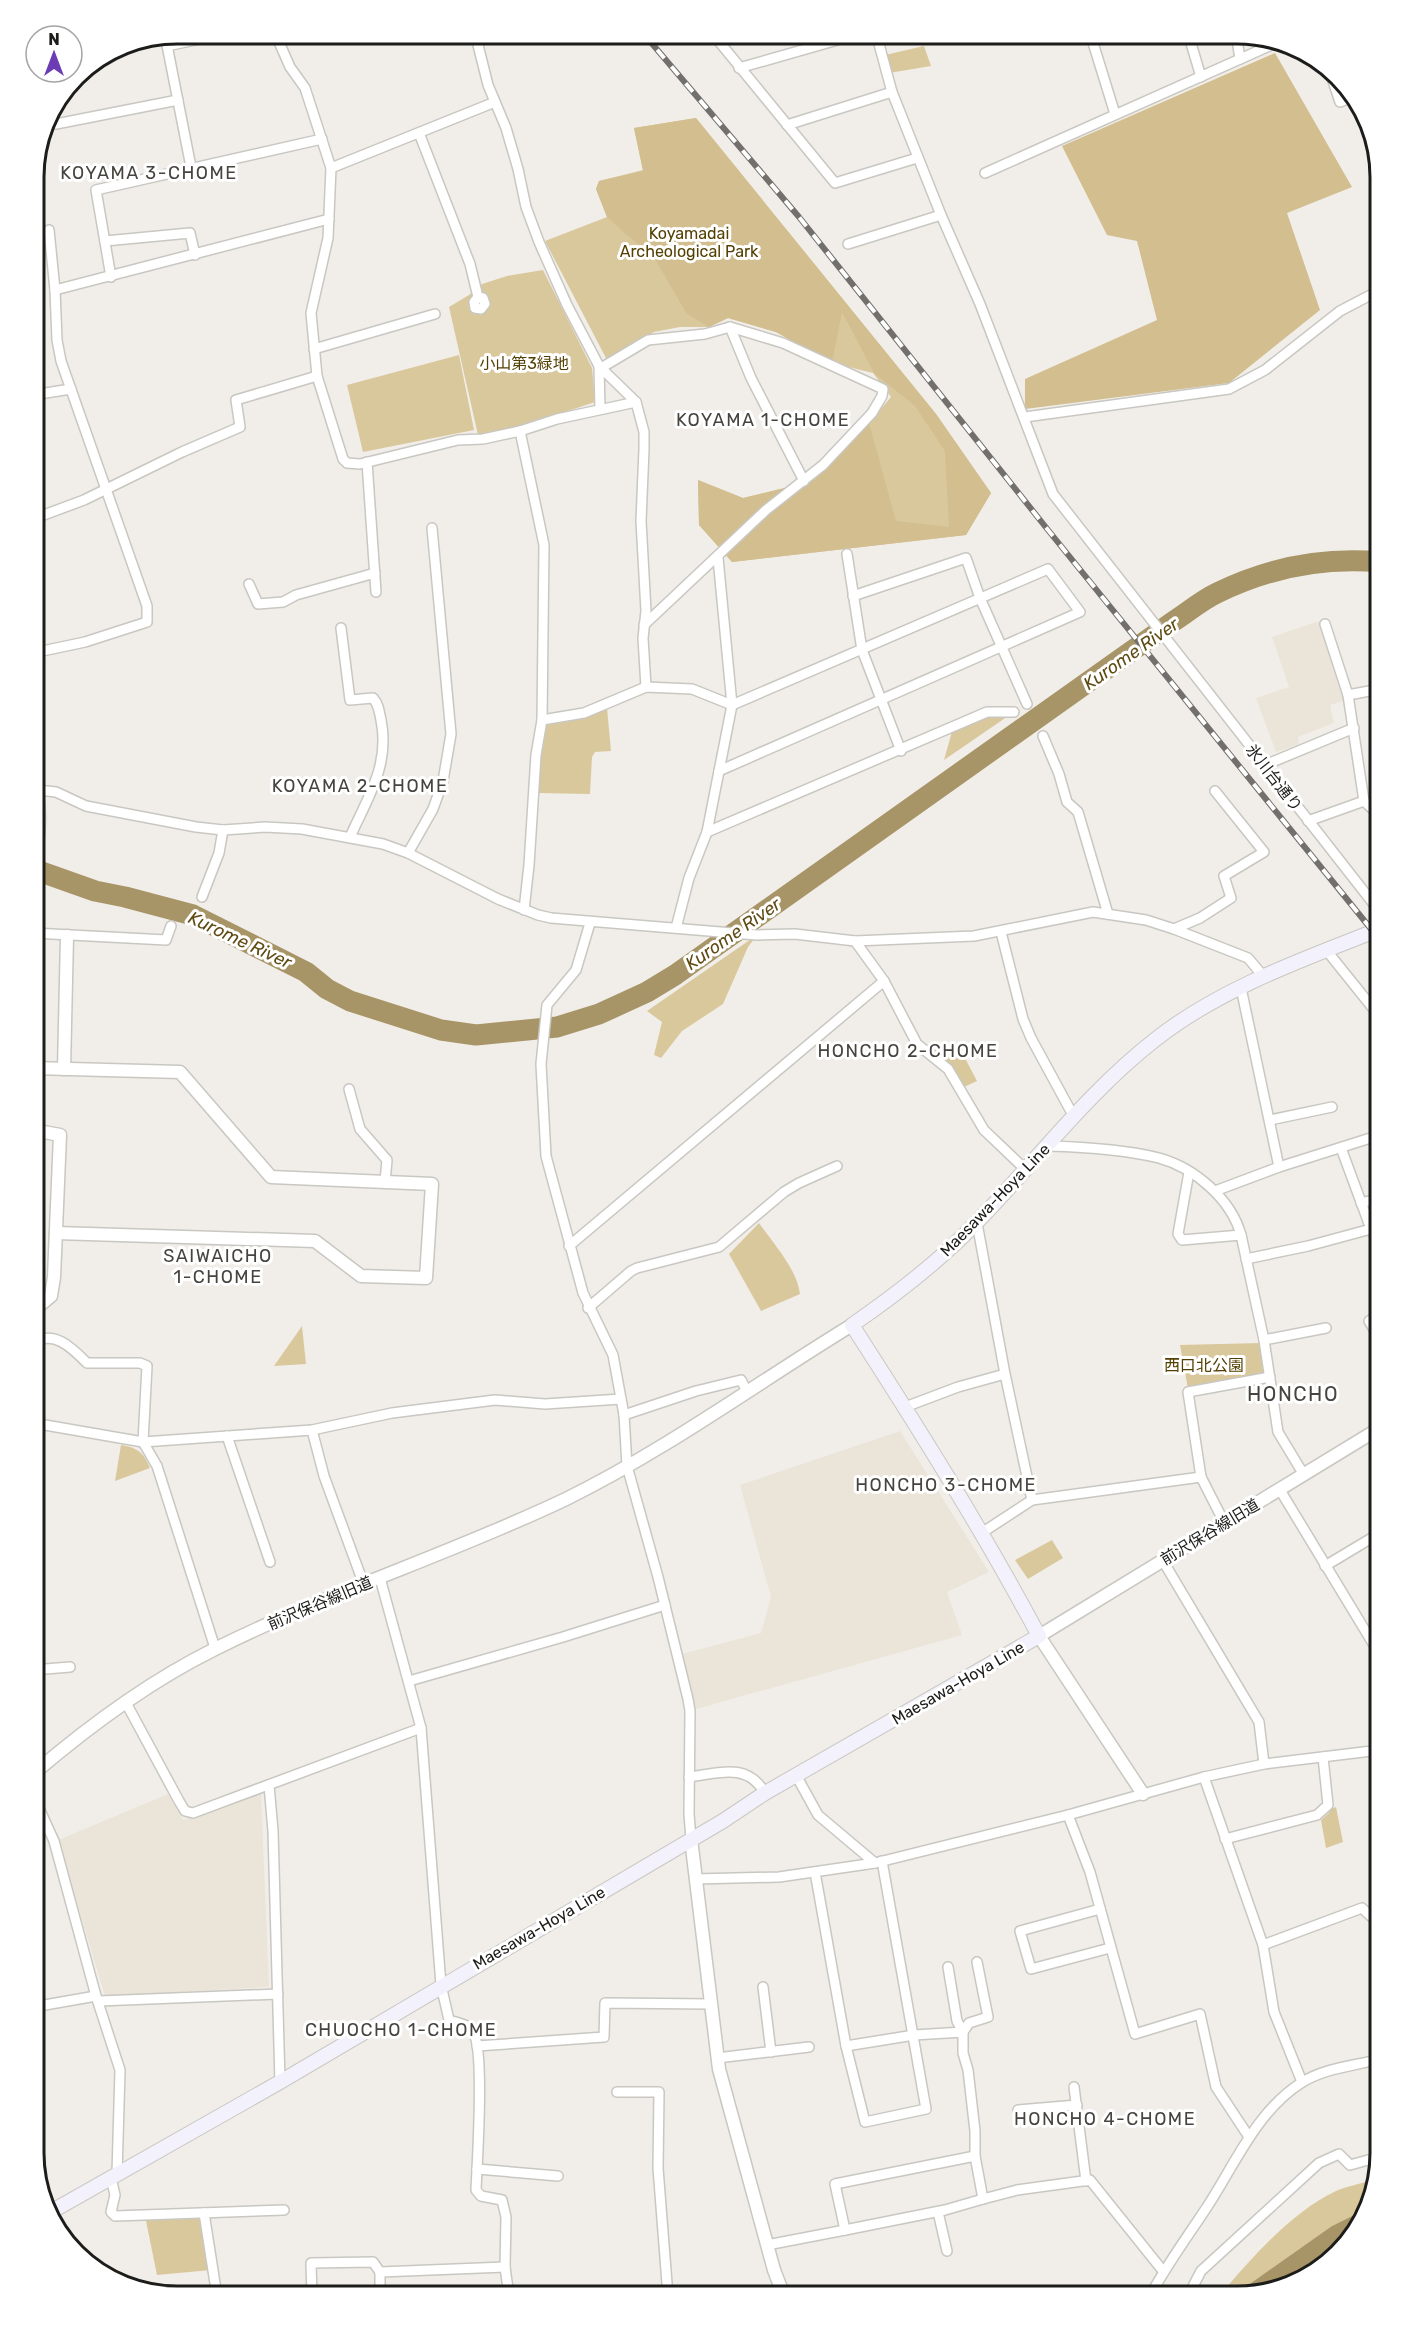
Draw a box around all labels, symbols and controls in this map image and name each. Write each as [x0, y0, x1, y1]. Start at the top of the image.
north arrow [24, 24, 84, 84]
text: N [48, 30, 60, 49]
district label: KOYAMA 3-CHOME [60, 162, 238, 184]
park label: Koyamadai Archeological Park [620, 224, 759, 261]
park label: 小山第3緑地 [479, 354, 569, 373]
district label: KOYAMA 1-CHOME [676, 409, 850, 431]
water label: Kurome River [1079, 612, 1184, 695]
street label: 氷川台通り [1242, 741, 1306, 815]
district label: KOYAMA 2-CHOME [272, 775, 448, 797]
water label: Kurome River [681, 892, 786, 975]
water label: Kurome River [185, 907, 296, 974]
district label: HONCHO 2-CHOME [817, 1040, 999, 1062]
street label: Maesawa-Hoya Line [936, 1140, 1054, 1260]
district label: SAIWAICHO 1-CHOME [163, 1245, 273, 1288]
park label: 西口北公園 [1164, 1356, 1244, 1375]
district label: HONCHO [1247, 1382, 1339, 1406]
district label: HONCHO 3-CHOME [855, 1474, 1037, 1496]
street label: 前沢保谷線旧道 [1157, 1495, 1263, 1569]
street label: 前沢保谷線旧道 [265, 1572, 375, 1634]
street label: Maesawa-Hoya Line [888, 1637, 1028, 1729]
street label: Maesawa-Hoya Line [469, 1882, 609, 1974]
district label: CHUOCHO 1-CHOME [305, 2019, 497, 2041]
district label: HONCHO 4-CHOME [1014, 2108, 1196, 2130]

